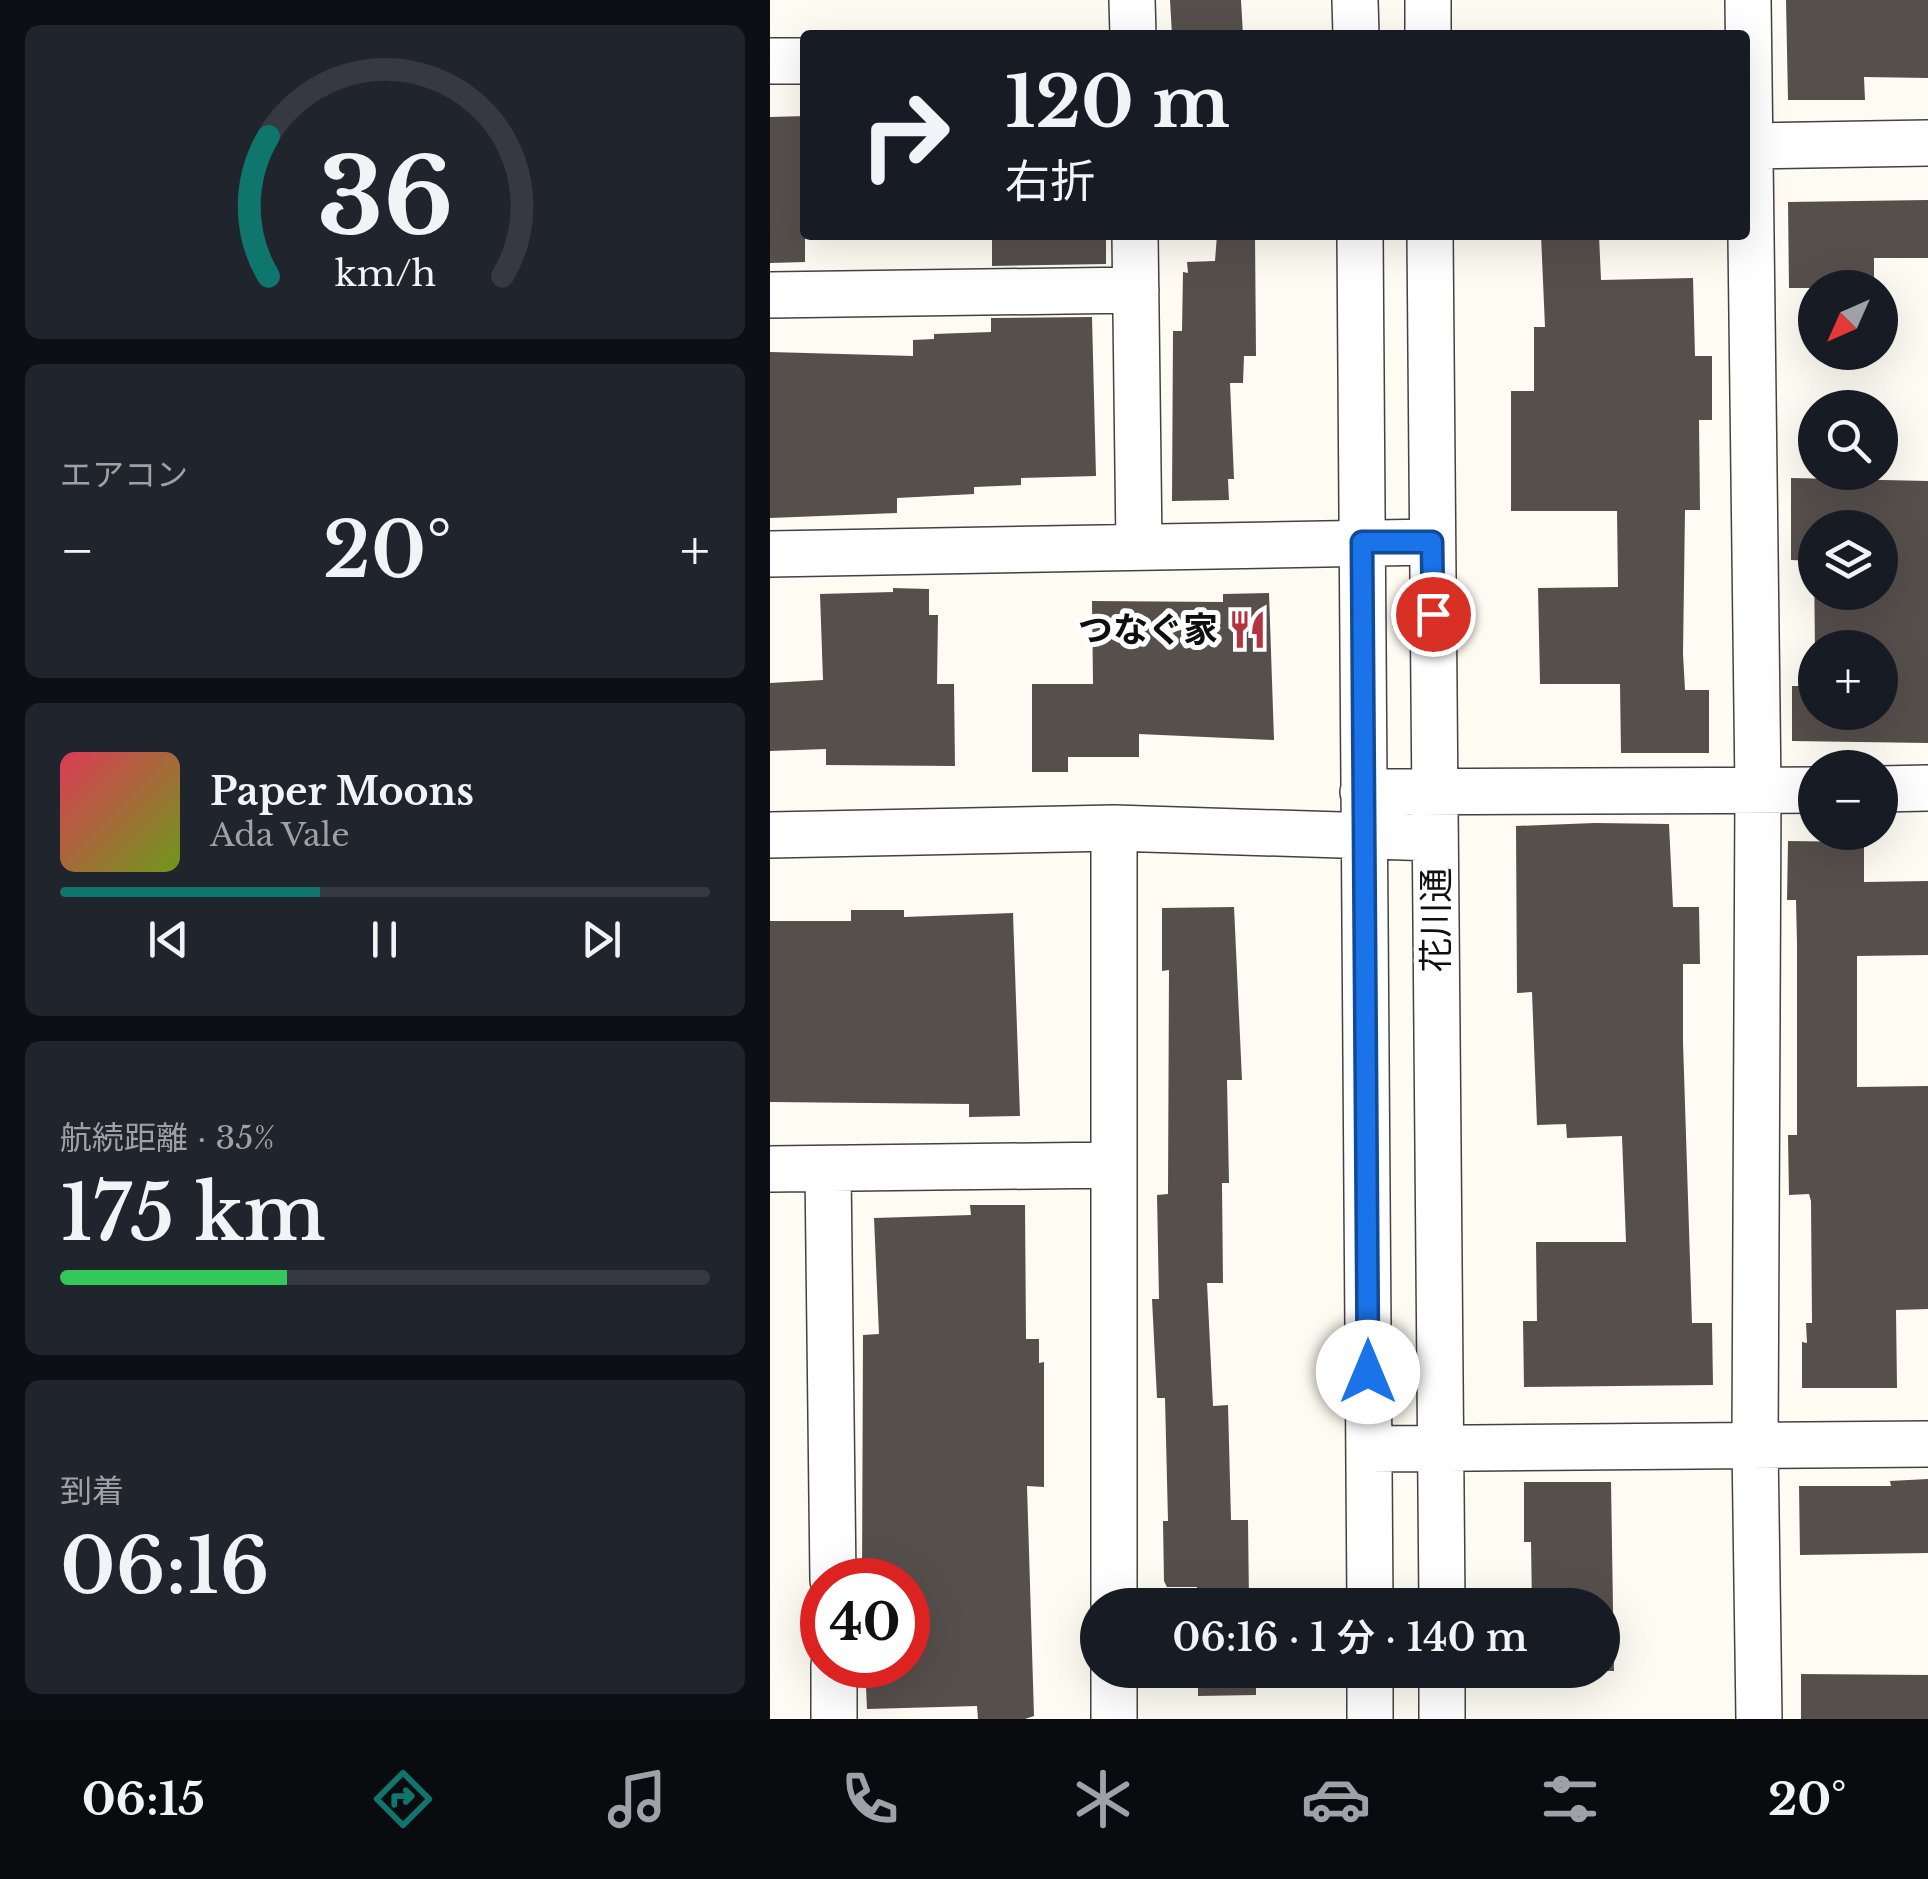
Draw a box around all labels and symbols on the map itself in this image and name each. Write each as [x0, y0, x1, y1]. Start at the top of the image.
north arrow [1798, 270, 1898, 370]
pin [1391, 572, 1476, 657]
place label: つなぐ家 [1078, 608, 1218, 651]
restaurant icon: つなぐ家 [1227, 609, 1269, 651]
street label: 花川通 [1414, 867, 1457, 973]
position arrow [1316, 1320, 1420, 1424]
speed limit sign: 40 [800, 1558, 930, 1688]

